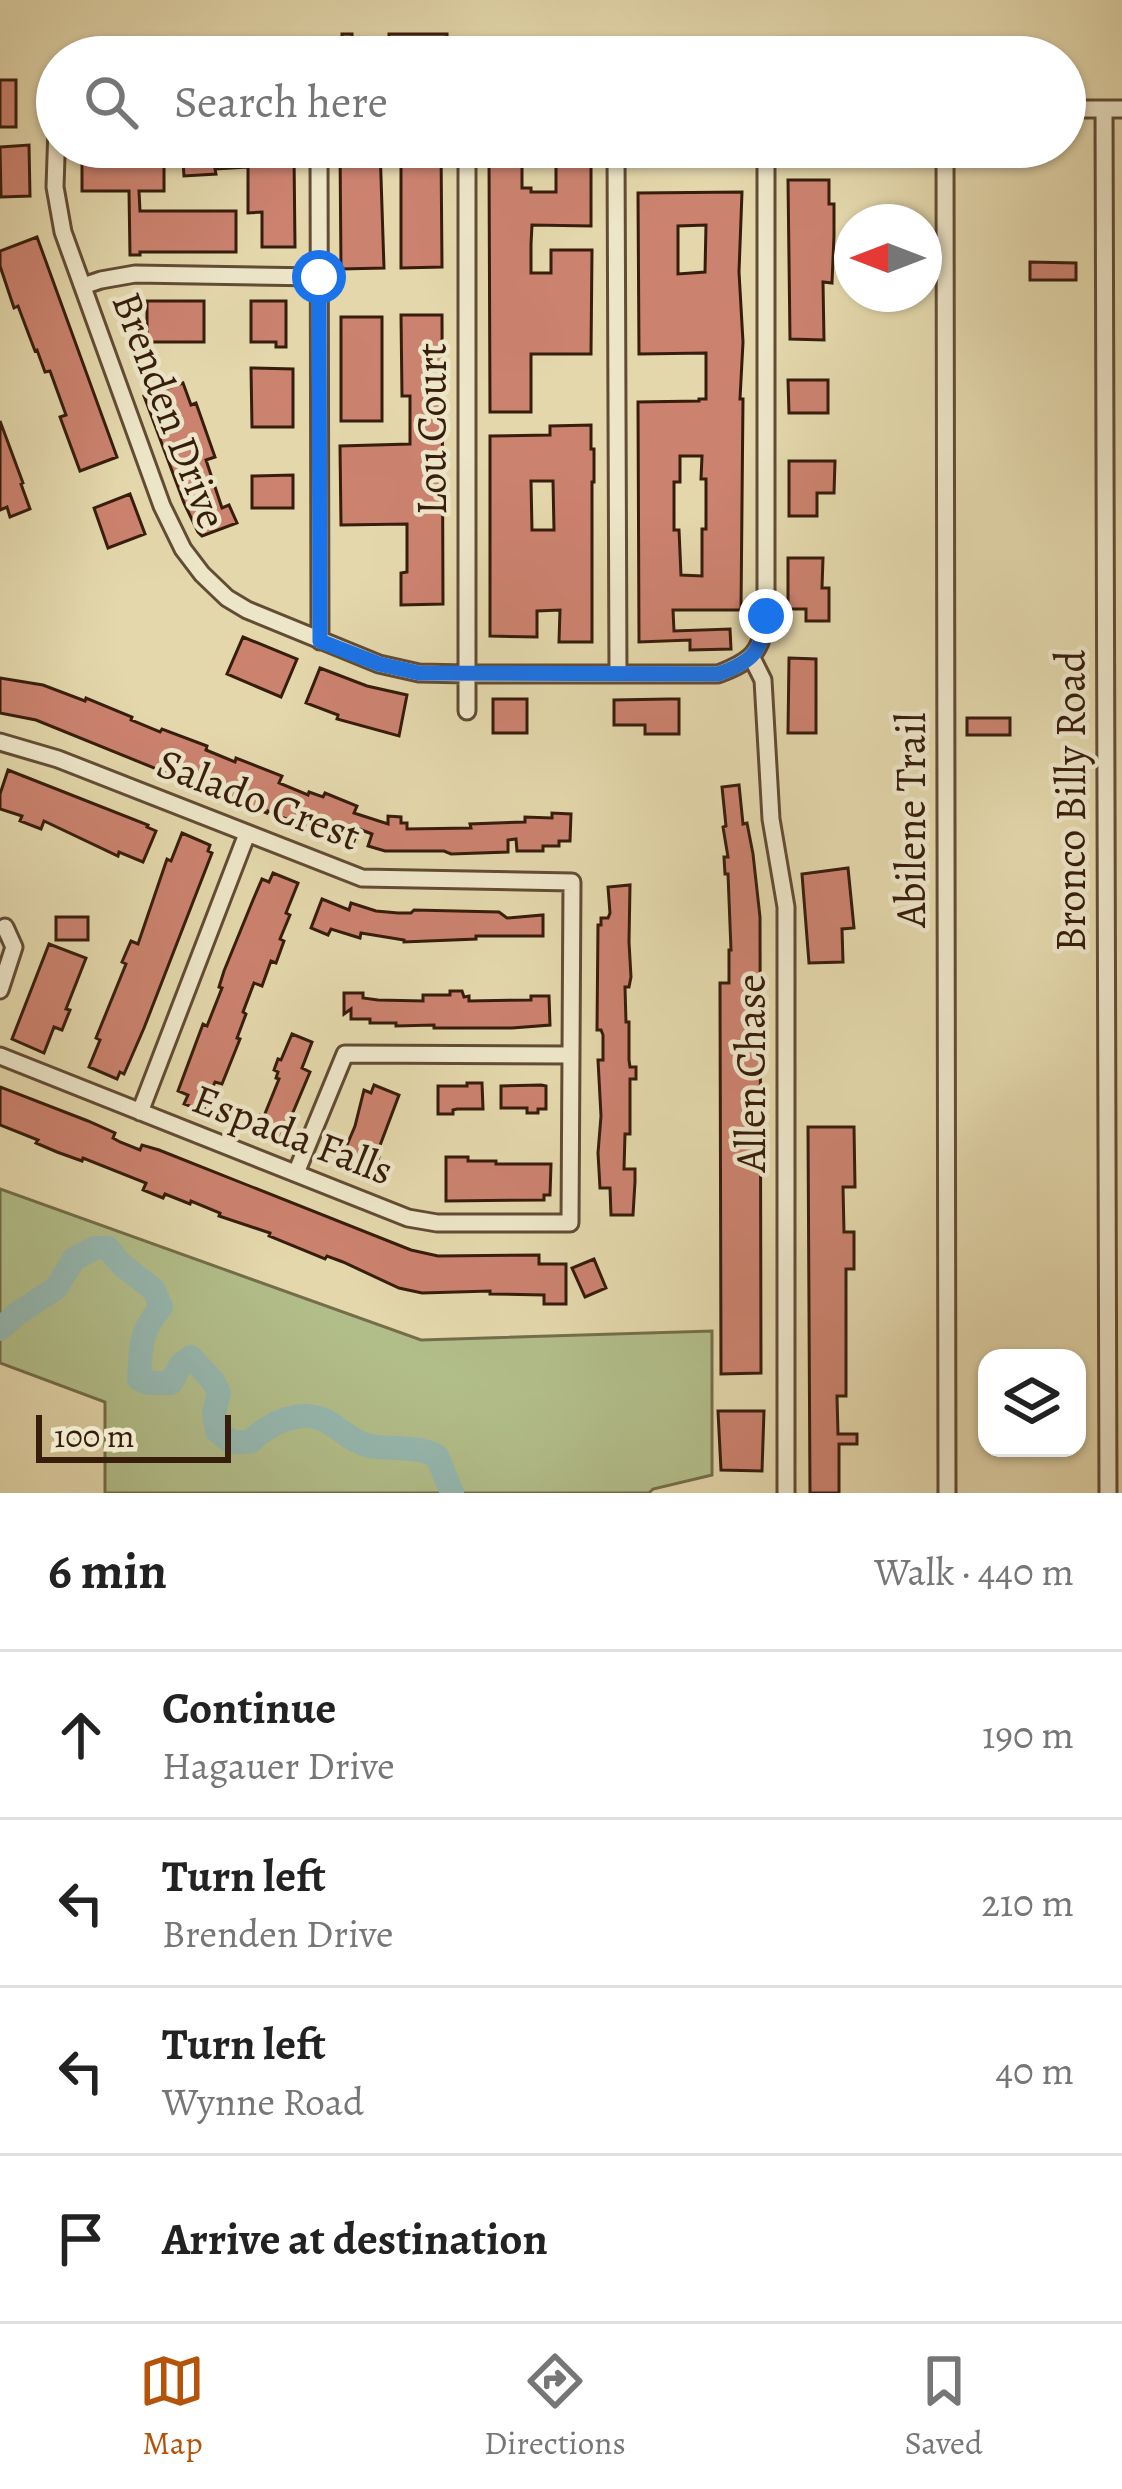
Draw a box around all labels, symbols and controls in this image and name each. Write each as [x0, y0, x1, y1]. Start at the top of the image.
search box [36, 36, 1086, 168]
icon: search [78, 69, 144, 135]
text: Search here [174, 71, 388, 133]
north arrow [834, 204, 942, 312]
route start [292, 250, 346, 304]
street label: Brenden Drive [99, 283, 241, 537]
street label: Lou Court [403, 343, 460, 515]
route end [739, 589, 793, 643]
street label: Bronco Billy Road [1042, 649, 1099, 952]
street label: Abilene Trail [882, 712, 939, 929]
street label: Salado Crest [149, 734, 369, 864]
street label: Allen Chase [722, 974, 779, 1173]
street label: Espada Falls [185, 1070, 401, 1198]
map controls [978, 1349, 1086, 1457]
button: layers [978, 1349, 1086, 1457]
scale bar [36, 1409, 231, 1462]
text: 100 m [54, 1413, 134, 1458]
text: 6 min [48, 1536, 167, 1606]
text: Walk · 440 m [874, 1545, 1074, 1598]
text: Continue [162, 1677, 336, 1739]
icon: ahead [48, 1702, 114, 1768]
text: 190 m [982, 1708, 1074, 1761]
text: Hagauer Drive [162, 1739, 395, 1792]
text: Turn left [162, 1845, 326, 1907]
icon: left [48, 1870, 114, 1936]
text: 210 m [981, 1876, 1074, 1929]
text: Brenden Drive [162, 1907, 393, 1960]
text: Turn left [162, 2013, 326, 2075]
icon: left [48, 2038, 114, 2104]
text: 40 m [995, 2044, 1074, 2097]
text: Wynne Road [162, 2075, 364, 2128]
icon: arrive [48, 2206, 114, 2272]
text: Arrive at destination [162, 2208, 548, 2270]
tab: Map [139, 2348, 205, 2465]
tab: Directions [484, 2348, 626, 2465]
tab: Saved [904, 2348, 983, 2465]

